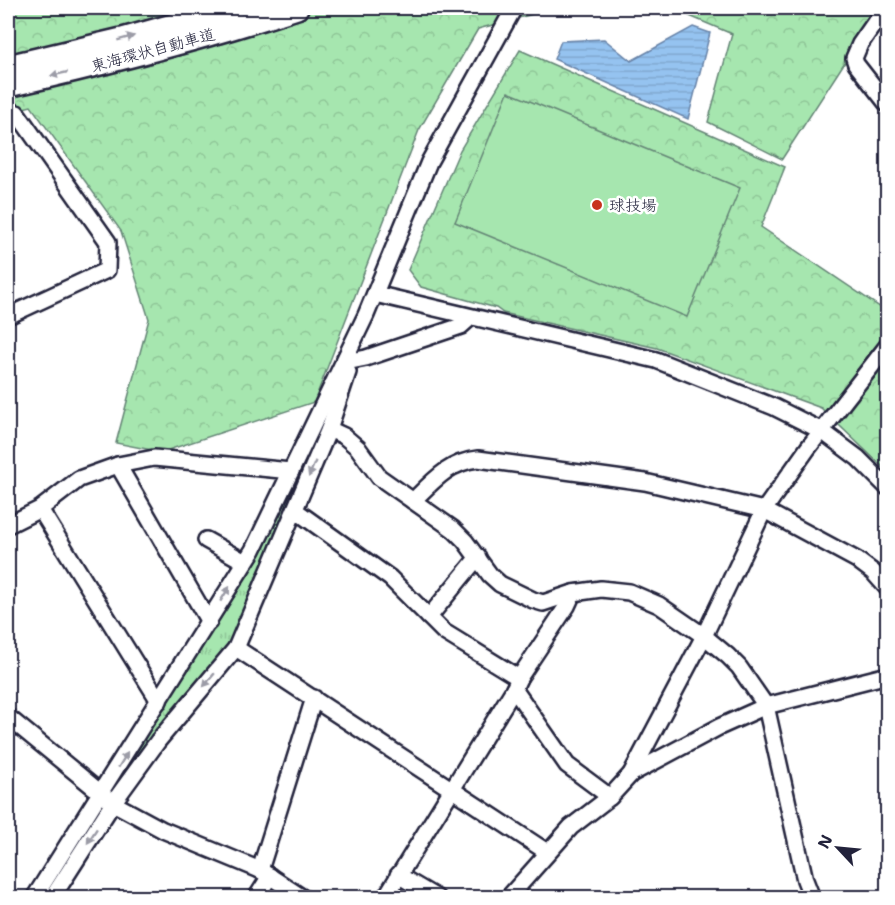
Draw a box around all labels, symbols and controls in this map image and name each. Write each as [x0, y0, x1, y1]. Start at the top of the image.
street label: 東海環状自動車道 [88, 23, 218, 77]
one-way arrow [117, 33, 135, 42]
one-way arrow [49, 70, 68, 79]
place label: 球技場 [609, 195, 657, 216]
marker: 球技場 [590, 198, 604, 212]
one-way arrow [307, 460, 316, 478]
one-way arrow [220, 586, 231, 602]
one-way arrow [202, 672, 215, 688]
one-way arrow [117, 752, 128, 768]
north arrow [808, 818, 868, 878]
one-way arrow [86, 828, 97, 844]
text: N [813, 831, 837, 852]

